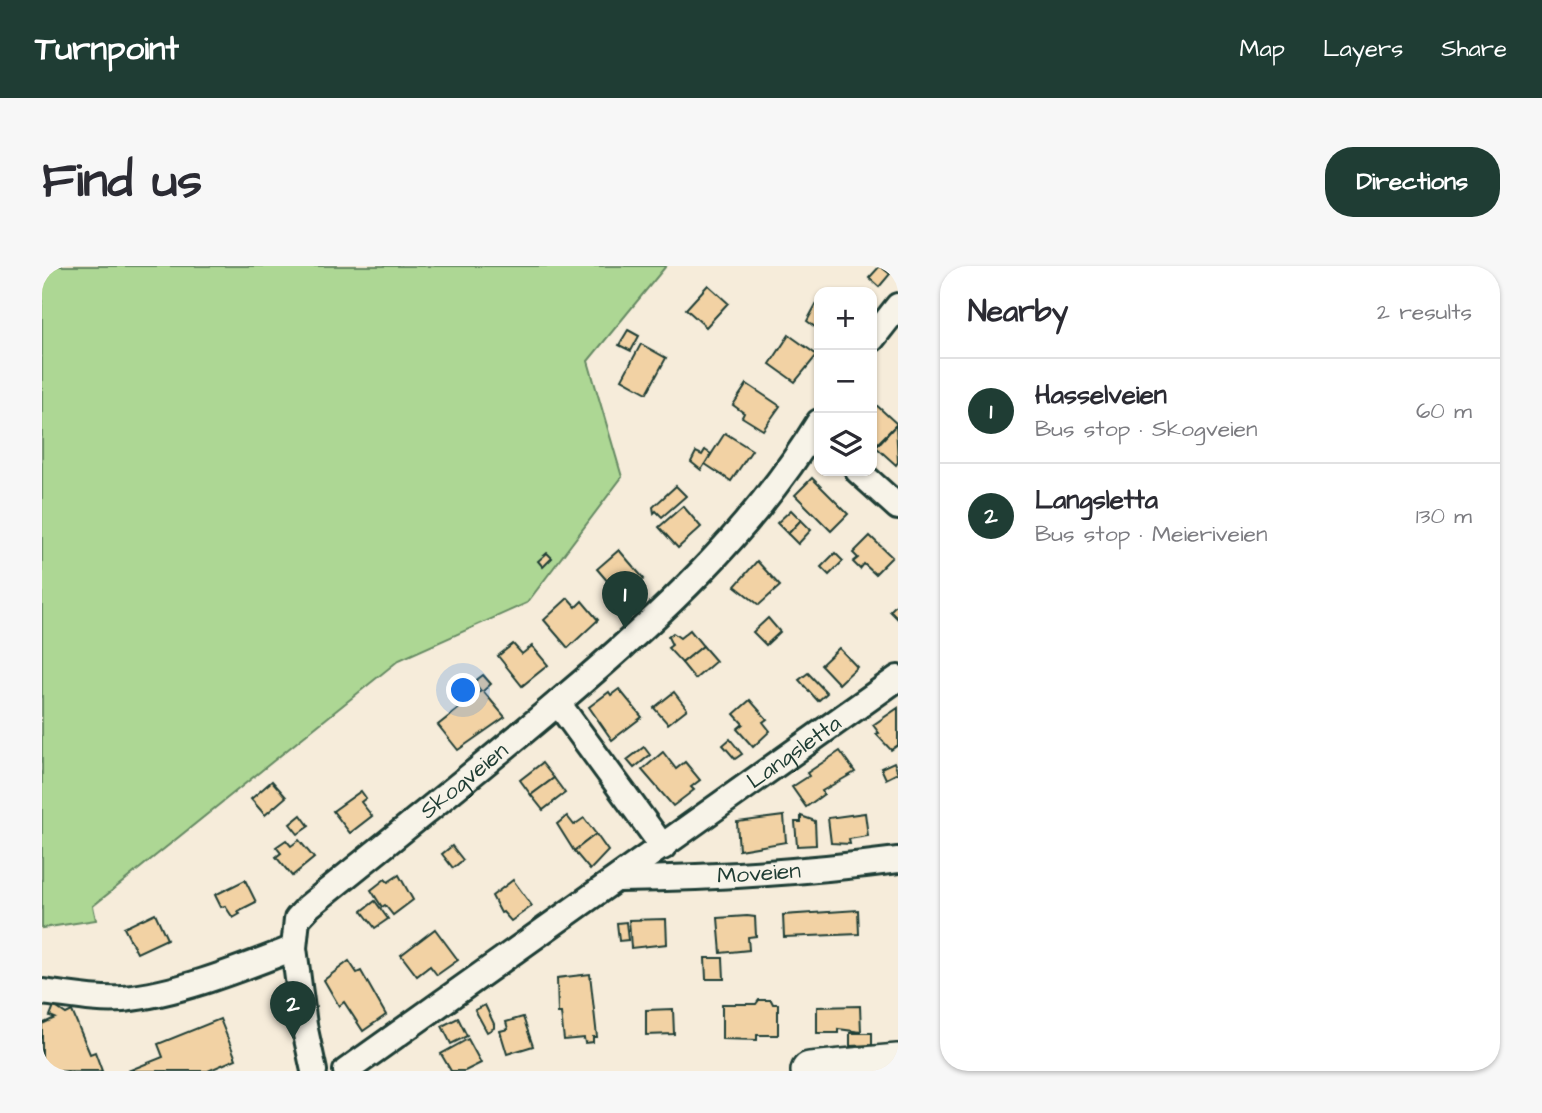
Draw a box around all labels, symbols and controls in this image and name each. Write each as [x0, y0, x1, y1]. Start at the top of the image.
text: Turnpoint [35, 26, 179, 72]
text: Map [1240, 32, 1285, 66]
text: Layers [1323, 32, 1403, 66]
text: Share [1441, 32, 1507, 66]
button: Directions [1325, 147, 1500, 217]
text: Find us [42, 148, 202, 216]
map controls [814, 287, 877, 476]
button: + [814, 287, 877, 350]
text: Nearby [968, 291, 1068, 333]
text: 2 results [1377, 296, 1472, 328]
button: − [814, 350, 877, 413]
text: Hasselveien [1035, 377, 1167, 413]
text: 1 [990, 395, 992, 427]
text: 60 m [1416, 395, 1472, 427]
button: layers [814, 413, 877, 476]
text: Bus stop · Skogveien [1035, 413, 1258, 445]
text: Langsletta [1035, 482, 1158, 518]
text: 2 [984, 500, 998, 532]
text: 130 m [1416, 500, 1472, 532]
text: Bus stop · Meieriveien [1035, 518, 1267, 550]
pin: 1 [602, 571, 648, 629]
your location [446, 673, 480, 707]
street label: Langsletta [740, 707, 848, 797]
street label: Skogveien [413, 735, 515, 826]
street label: Moveien [716, 854, 802, 892]
pin: 2 [270, 981, 316, 1039]

